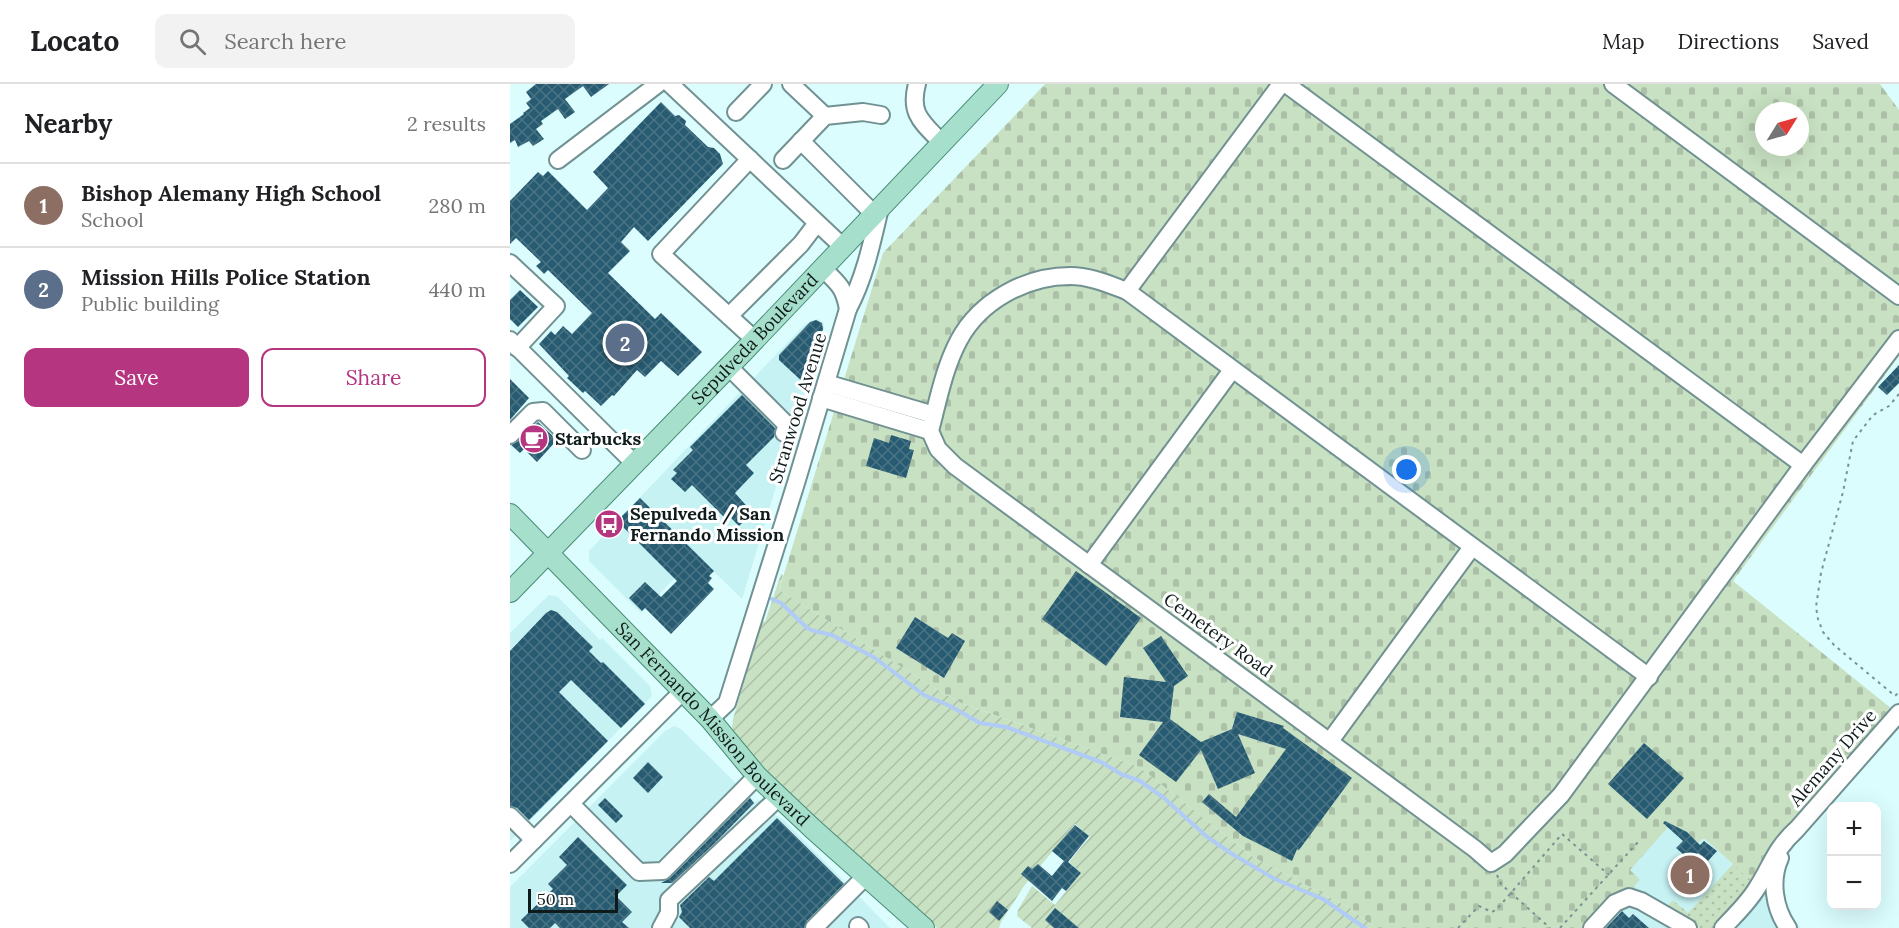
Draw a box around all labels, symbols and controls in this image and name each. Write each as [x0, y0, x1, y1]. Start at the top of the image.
search box [155, 14, 575, 68]
text: Locato [30, 23, 119, 59]
icon: search [176, 25, 209, 58]
text: Search here [224, 27, 346, 55]
text: Map [1602, 28, 1645, 55]
text: Directions [1678, 28, 1779, 55]
text: Saved [1812, 28, 1869, 55]
north arrow [1755, 102, 1809, 156]
text: Nearby [24, 107, 112, 140]
text: 2 results [407, 111, 486, 136]
text: Bishop Alemany High School [81, 179, 381, 207]
text: 1 [39, 193, 48, 218]
text: 280 m [428, 193, 486, 218]
text: School [81, 207, 144, 232]
text: Mission Hills Police Station [81, 263, 370, 291]
street label: Sepulveda Boulevard [686, 268, 823, 409]
text: 2 [38, 277, 49, 302]
text: 440 m [429, 277, 486, 302]
text: Public building [81, 291, 219, 316]
pin: 2 [606, 320, 644, 366]
street label: Stranwood Avenue [764, 329, 831, 486]
button: Save [24, 348, 249, 407]
button: Share [261, 348, 486, 407]
cafe icon: Starbucks [518, 423, 550, 455]
place label: Starbucks [555, 427, 641, 450]
your location [1392, 455, 1421, 484]
place label: Sepulveda / San Fernando Mission [630, 502, 785, 546]
bus stop icon: Sepulveda / San Fernando Mission [593, 508, 625, 540]
street label: Cemetery Road [1159, 587, 1277, 682]
street label: San Fernando Mission Boulevard [611, 617, 815, 831]
street label: Alemany Drive [1783, 704, 1881, 812]
map controls [1827, 802, 1881, 910]
button: + [1827, 802, 1881, 856]
pin: 1 [1670, 852, 1710, 898]
button: − [1827, 856, 1881, 910]
scale bar [528, 886, 618, 914]
text: 50 m [537, 889, 574, 909]

